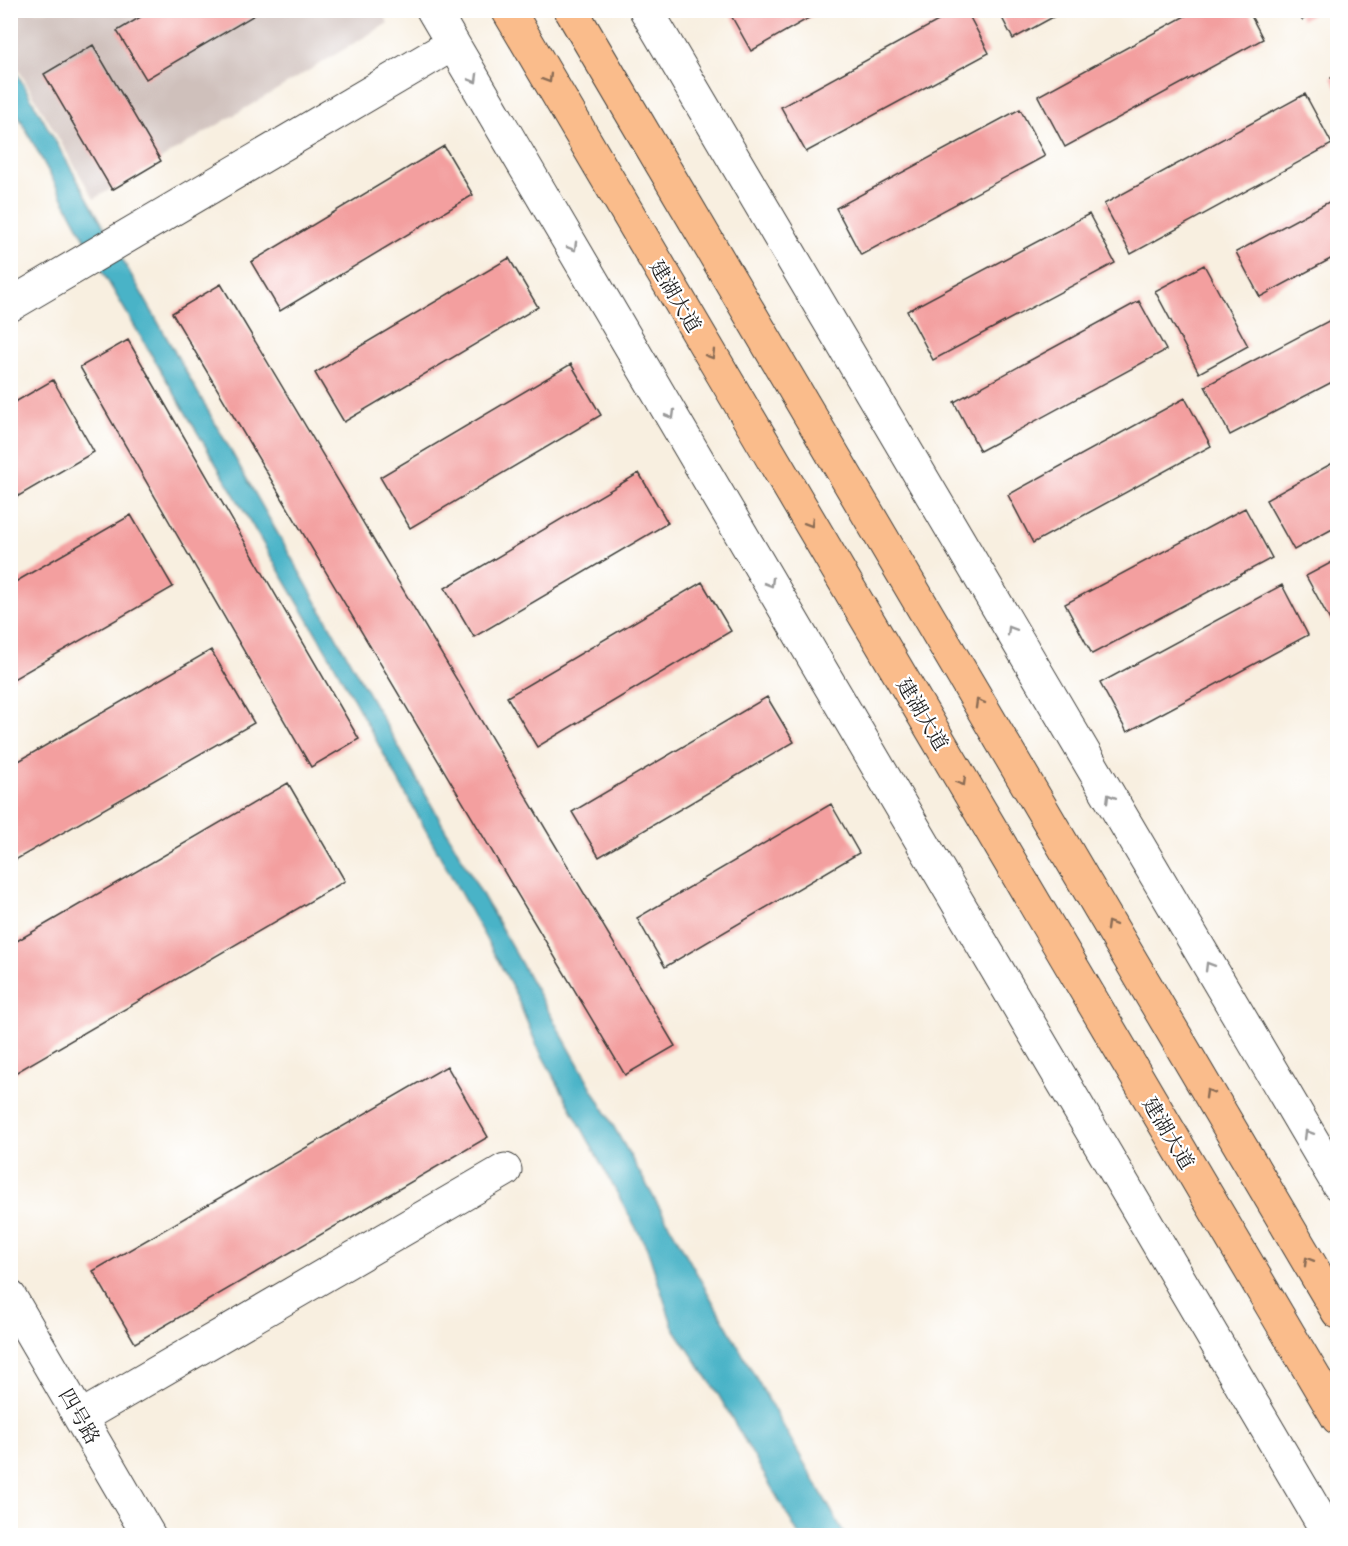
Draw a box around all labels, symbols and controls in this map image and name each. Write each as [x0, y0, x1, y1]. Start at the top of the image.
one-way arrow [467, 73, 478, 83]
one-way arrow [541, 73, 552, 83]
one-way arrow [565, 241, 577, 251]
street label: 建湖大道 [643, 254, 709, 338]
one-way arrow [704, 349, 715, 360]
one-way arrow [664, 409, 676, 419]
one-way arrow [803, 517, 814, 528]
one-way arrow [763, 577, 775, 587]
one-way arrow [1006, 626, 1018, 636]
street label: 建湖大道 [890, 672, 956, 756]
one-way arrow [975, 699, 986, 709]
one-way arrow [955, 776, 967, 786]
one-way arrow [1105, 794, 1117, 804]
one-way arrow [1106, 921, 1117, 931]
one-way arrow [1204, 962, 1216, 972]
one-way arrow [1205, 1089, 1216, 1099]
street label: 建湖大道 [1136, 1091, 1202, 1175]
one-way arrow [1303, 1130, 1315, 1140]
one-way arrow [1303, 1257, 1315, 1267]
street label: 四号路 [52, 1383, 108, 1449]

